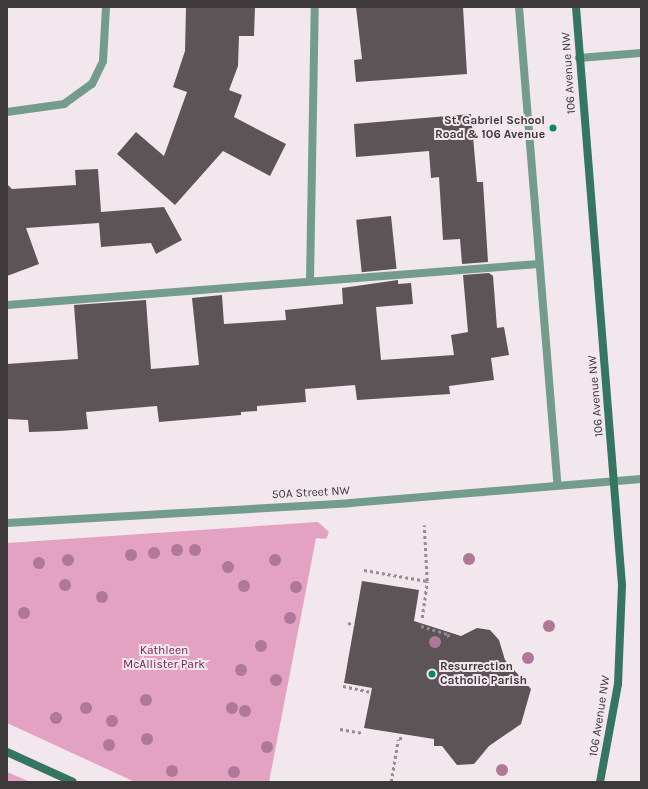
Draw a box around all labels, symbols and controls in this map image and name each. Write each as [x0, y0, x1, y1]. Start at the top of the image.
street label: 106 Avenue NW [559, 32, 579, 114]
place label: St. Gabriel School Road & 106 Avenue [435, 114, 545, 142]
marker: St. Gabriel School Road & 106 Avenue [548, 123, 558, 133]
street label: 106 Avenue NW [585, 354, 607, 438]
street label: 50A Street NW [271, 484, 351, 502]
park label: Kathleen McAllister Park [123, 644, 205, 672]
place label: Resurrection Catholic Parish [440, 660, 527, 688]
marker: Resurrection Catholic Parish [427, 669, 437, 679]
street label: 106 Avenue NW [586, 674, 614, 758]

